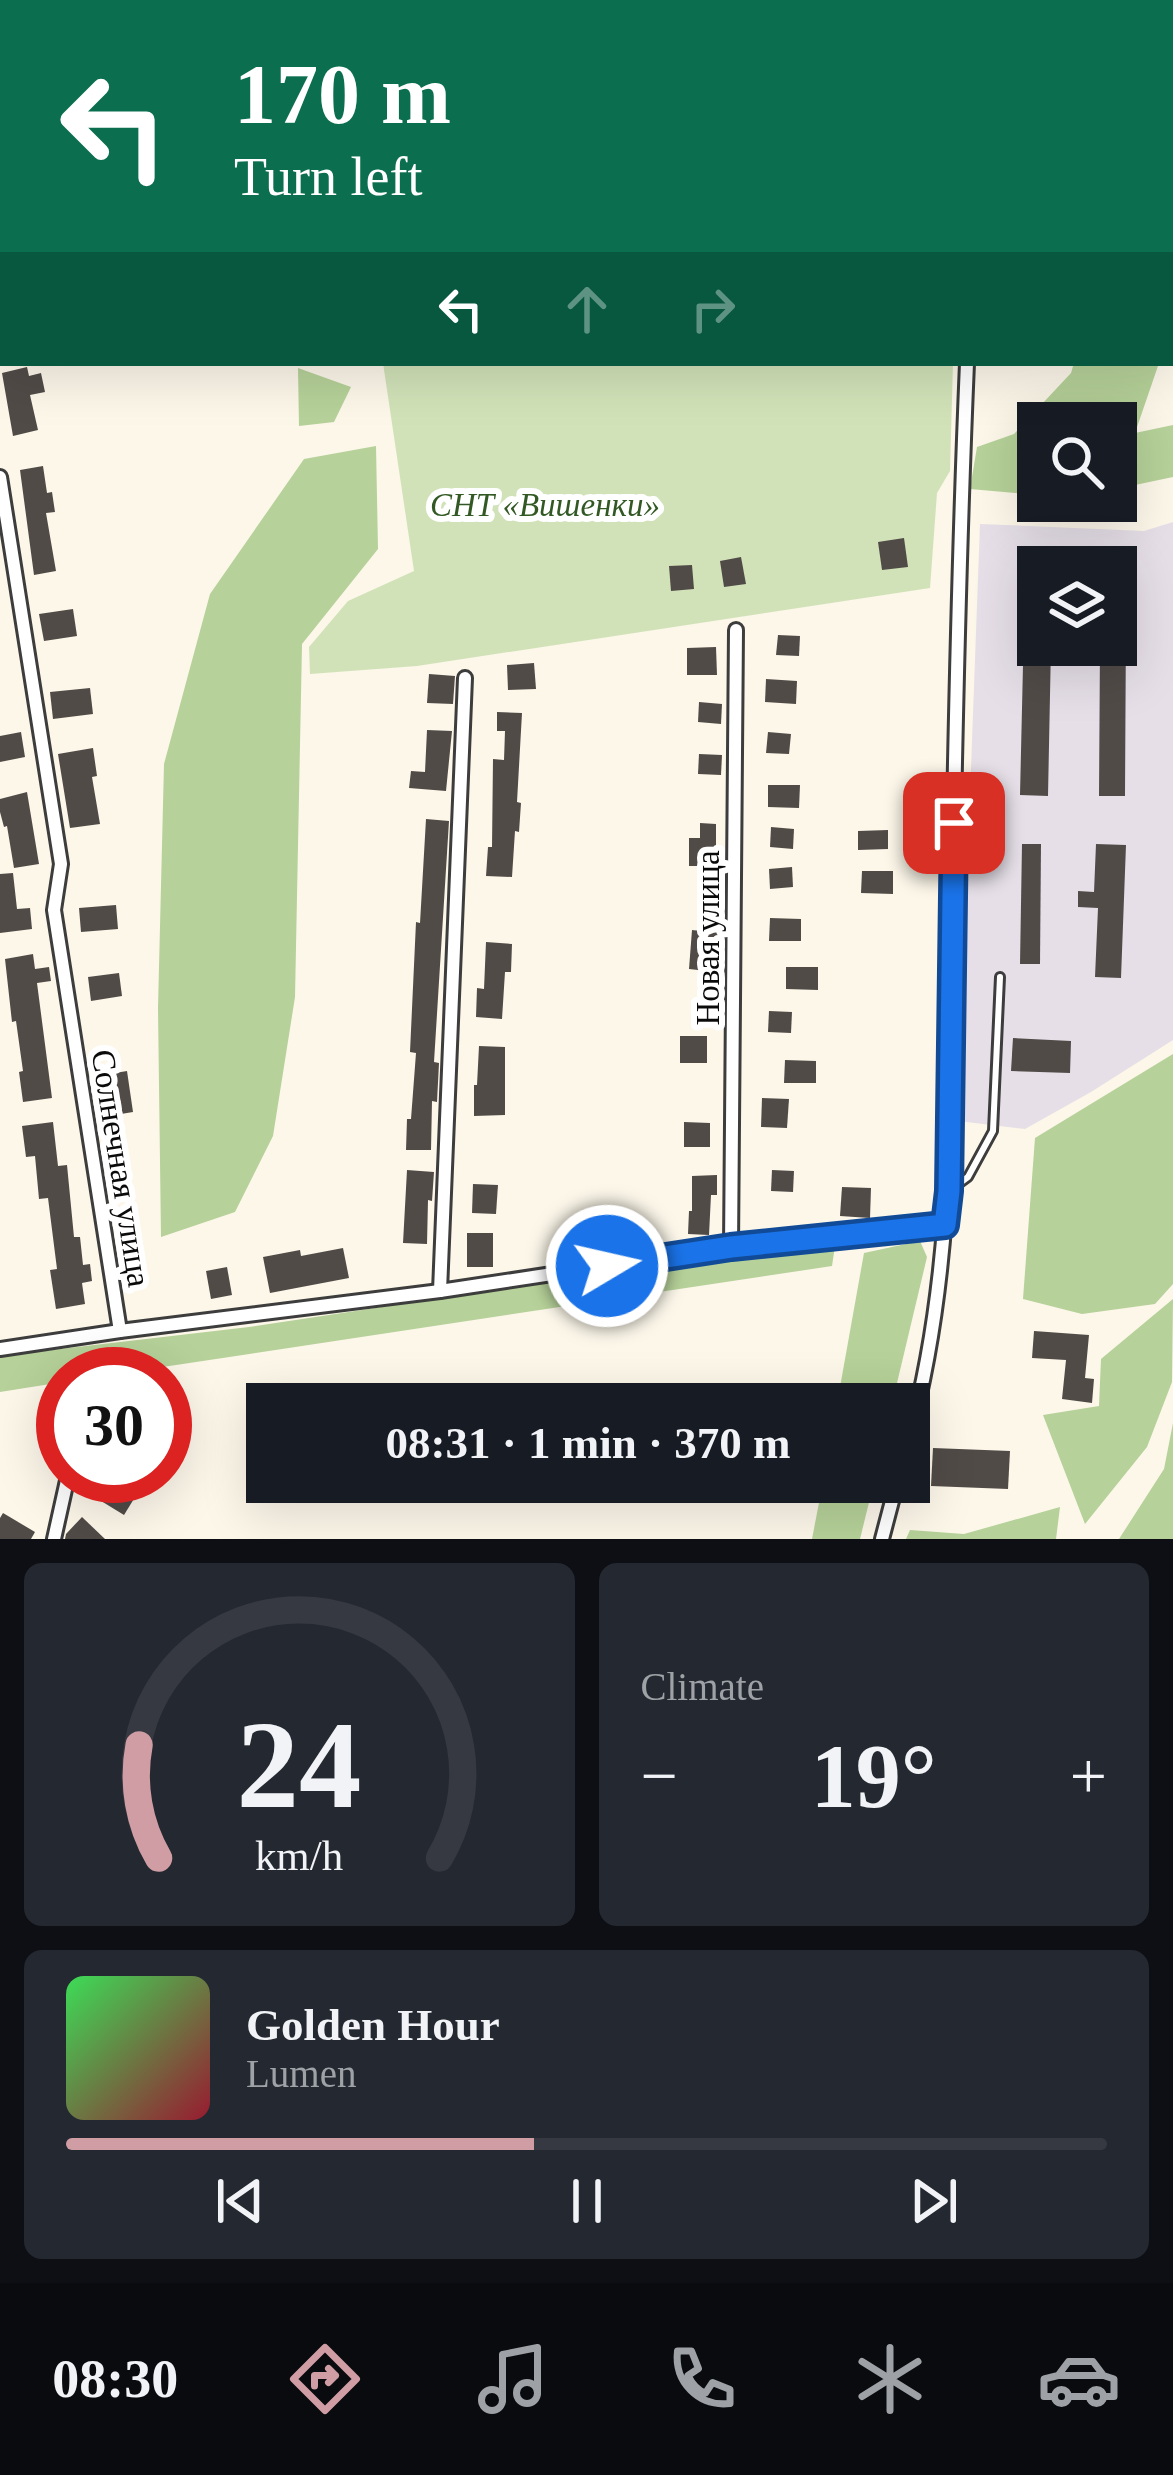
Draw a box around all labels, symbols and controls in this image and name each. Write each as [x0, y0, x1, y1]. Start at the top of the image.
icon: left [36, 48, 192, 204]
text: 170 m [234, 48, 451, 141]
text: Turn left [234, 147, 423, 207]
icon: left [428, 276, 494, 342]
icon: ahead [554, 276, 620, 342]
icon: right [680, 276, 746, 342]
map controls [1017, 402, 1137, 666]
button: search [1017, 402, 1137, 522]
park label: СНТ «Вишенки» [430, 487, 660, 523]
button: layers [1017, 546, 1137, 666]
pin [903, 772, 1005, 874]
icon: arrive [921, 790, 987, 856]
street label: Новая улица [690, 850, 726, 1026]
street label: Солнечная улица [84, 1047, 158, 1290]
position arrow [544, 1203, 670, 1329]
speed limit sign: 30 [36, 1347, 192, 1503]
text: 08:31 · 1 min · 370 m [386, 1418, 791, 1468]
text: Climate [641, 1665, 764, 1708]
text: 24 [237, 1696, 362, 1834]
text: 19° [811, 1727, 937, 1826]
text: − [641, 1739, 678, 1812]
text: + [1070, 1739, 1107, 1812]
text: km/h [255, 1831, 343, 1878]
text: Golden Hour [246, 2000, 500, 2050]
text: Lumen [246, 2052, 356, 2095]
icon: previous [207, 2168, 273, 2234]
icon: pause [554, 2168, 620, 2234]
icon: next [901, 2168, 967, 2234]
icon: directions [283, 2337, 367, 2421]
icon: music [471, 2337, 555, 2421]
icon: phone [660, 2337, 744, 2421]
icon: climate [848, 2337, 932, 2421]
icon: car [1037, 2337, 1121, 2421]
text: 08:30 [52, 2349, 178, 2409]

